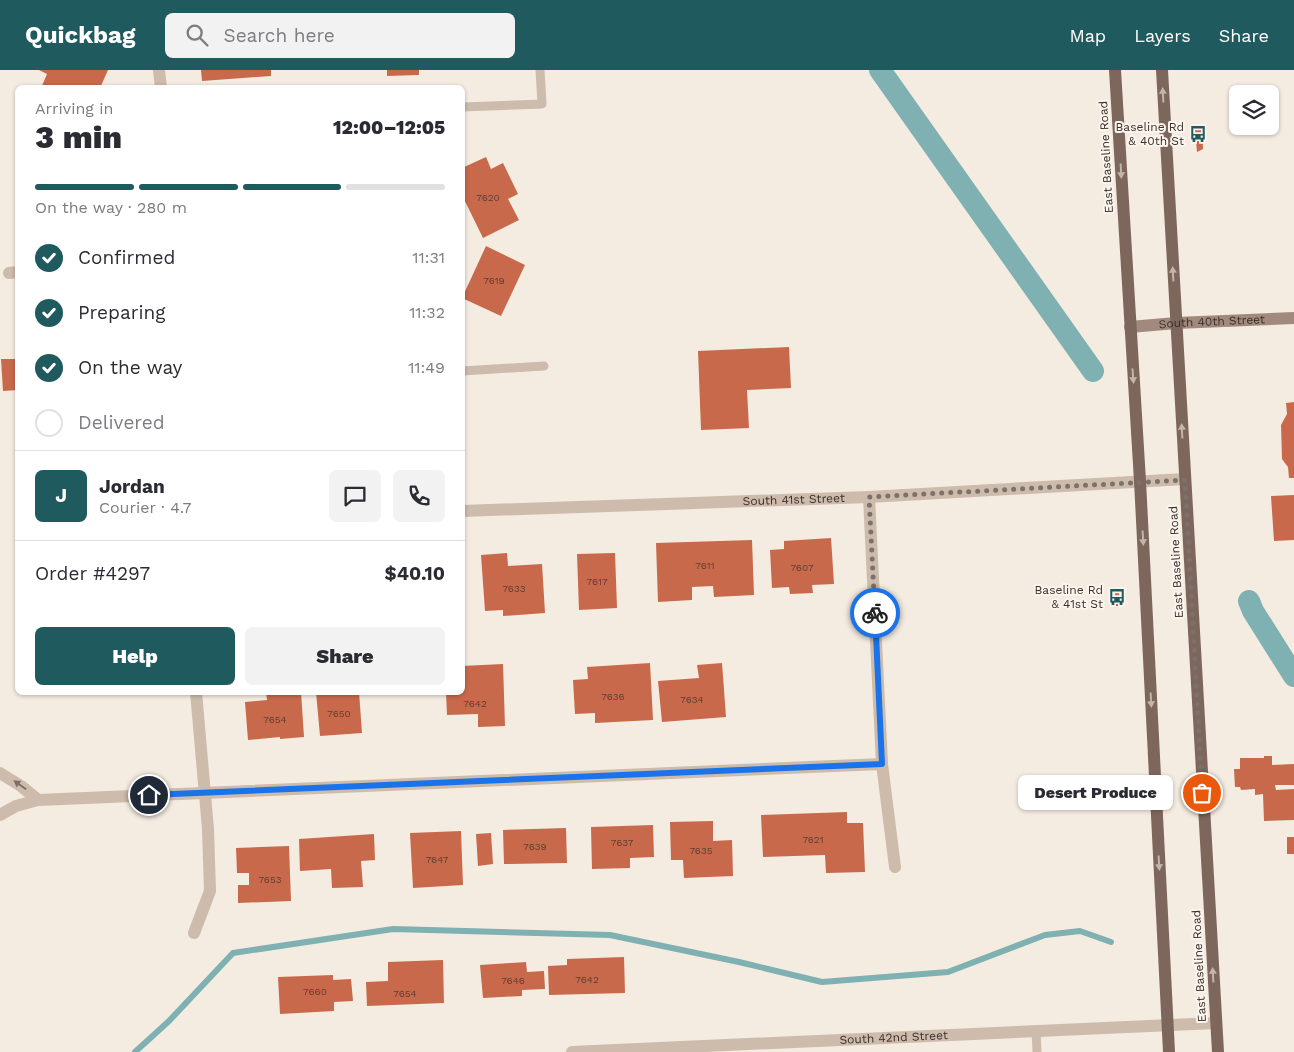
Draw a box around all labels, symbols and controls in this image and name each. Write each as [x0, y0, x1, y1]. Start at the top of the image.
search box [165, 13, 515, 58]
text: Quickbag [25, 21, 135, 49]
icon: search [183, 21, 211, 49]
text: Search here [223, 24, 335, 47]
text: Map [1069, 25, 1106, 46]
text: Layers [1134, 25, 1191, 46]
text: Share [1219, 25, 1269, 46]
map controls [1229, 85, 1279, 135]
button: layers [1229, 85, 1279, 135]
one-way arrow [1159, 86, 1167, 102]
text: Arriving in [35, 99, 113, 118]
street label: East Baseline Road [1096, 101, 1116, 213]
text: 12:00–12:05 [333, 116, 445, 139]
text: 3 min [35, 118, 122, 156]
place label: Baseline Rd & 40th St [1116, 120, 1184, 148]
bus stop icon: Baseline Rd & 40th St [1188, 124, 1208, 144]
one-way arrow [1117, 163, 1125, 179]
house number: 7620 [476, 192, 500, 203]
text: On the way · 280 m [35, 198, 187, 217]
icon: check [35, 244, 63, 272]
text: Confirmed [78, 246, 175, 269]
text: 11:31 [412, 248, 445, 267]
one-way arrow [1169, 266, 1177, 282]
house number: 7619 [483, 275, 505, 286]
icon: check [35, 299, 63, 327]
text: Preparing [78, 301, 165, 324]
text: 11:32 [409, 303, 445, 322]
street label: South 40th Street [1158, 312, 1265, 331]
icon: check [35, 354, 63, 382]
text: On the way [78, 356, 182, 379]
text: 11:49 [408, 358, 445, 377]
one-way arrow [1129, 368, 1137, 384]
text: Delivered [78, 411, 165, 434]
one-way arrow [1178, 423, 1186, 439]
button: chat [329, 470, 381, 522]
button: phone [393, 470, 445, 522]
text: Jordan [99, 475, 165, 498]
text: J [55, 484, 67, 507]
street label: South 41st Street [742, 491, 845, 508]
text: Courier · 4.7 [99, 498, 192, 517]
street label: East Baseline Road [1166, 506, 1186, 618]
one-way arrow [1139, 530, 1147, 546]
house number: 7611 [695, 560, 715, 571]
text: Order #4297 [35, 562, 150, 585]
text: $40.10 [384, 562, 445, 585]
house number: 7607 [790, 562, 814, 573]
house number: 7617 [587, 576, 608, 587]
house number: 7633 [502, 583, 526, 594]
place label: Baseline Rd & 41st St [1035, 583, 1103, 611]
bus stop icon: Baseline Rd & 41st St [1107, 587, 1127, 607]
courier [850, 588, 900, 638]
icon: bike [861, 599, 889, 627]
button: Help [35, 627, 235, 685]
button: Share [245, 627, 445, 685]
house number: 7636 [601, 691, 625, 702]
one-way arrow [1148, 693, 1156, 709]
house number: 7634 [680, 694, 704, 705]
house number: 7642 [463, 698, 487, 709]
house number: 7650 [327, 708, 351, 719]
house number: 7654 [263, 714, 287, 725]
pin [1181, 772, 1223, 814]
pin [128, 774, 170, 816]
callout: Desert Produce [1017, 776, 1172, 810]
icon: bag [1188, 779, 1216, 807]
one-way arrow [13, 780, 26, 790]
icon: home [135, 781, 163, 809]
text: Desert Produce [1034, 783, 1157, 802]
house number: 7621 [802, 834, 824, 845]
house number: 7637 [611, 837, 634, 848]
house number: 7639 [523, 841, 547, 852]
house number: 7635 [689, 845, 713, 856]
house number: 7647 [426, 854, 449, 865]
one-way arrow [1156, 855, 1164, 871]
house number: 7653 [258, 874, 282, 885]
street label: East Baseline Road [1189, 910, 1209, 1022]
one-way arrow [1209, 966, 1217, 982]
house number: 7642 [575, 974, 599, 985]
house number: 7646 [501, 975, 525, 986]
house number: 7660 [303, 986, 327, 997]
house number: 7654 [393, 988, 417, 999]
street label: South 42nd Street [839, 1028, 948, 1047]

